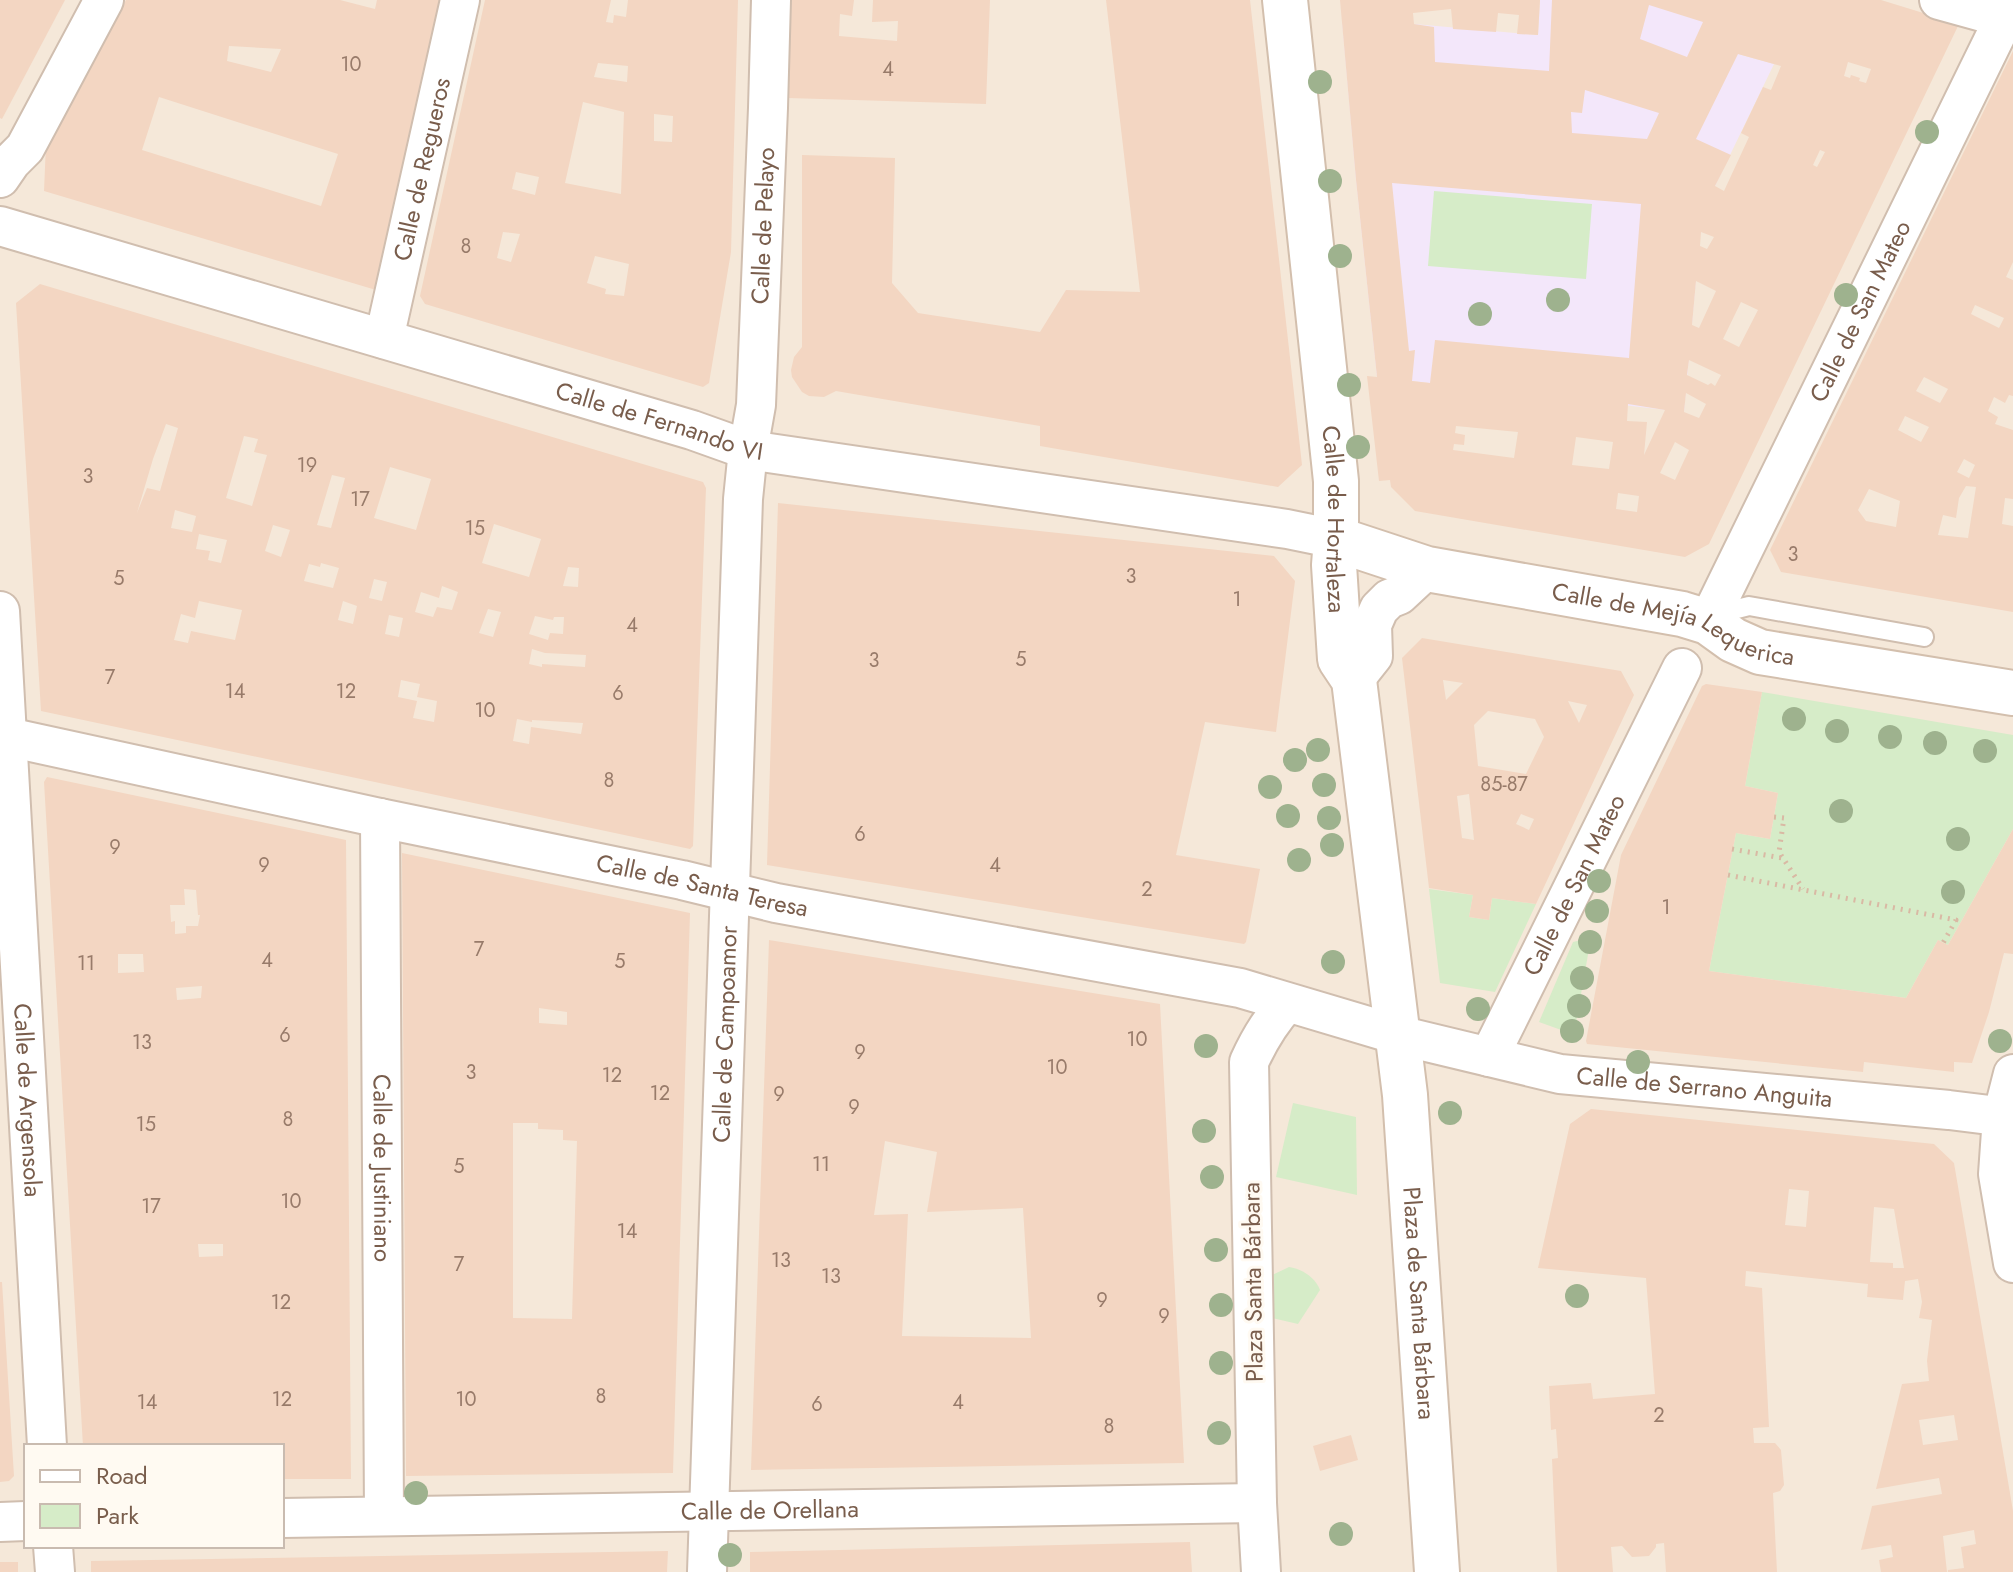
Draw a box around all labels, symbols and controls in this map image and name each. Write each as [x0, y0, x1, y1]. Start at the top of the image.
house number: 10 [341, 50, 362, 79]
house number: 4 [882, 55, 894, 84]
street label: Calle de Regueros [384, 74, 459, 264]
street label: Calle de Pelayo [742, 147, 783, 305]
street label: Calle de San Mateo [1800, 214, 1919, 408]
house number: 8 [461, 232, 471, 261]
street label: Calle de Fernando VI [551, 373, 766, 469]
street label: Calle de Hortaleza [1313, 424, 1355, 614]
house number: 19 [297, 451, 317, 480]
house number: 3 [83, 462, 94, 491]
house number: 17 [350, 485, 370, 514]
house number: 15 [465, 514, 485, 543]
house number: 3 [1788, 540, 1799, 569]
house number: 3 [1126, 562, 1137, 591]
house number: 5 [113, 564, 125, 593]
street label: Calle de Mejía Lequerica [1549, 573, 1797, 674]
house number: 1 [1233, 585, 1242, 614]
house number: 4 [626, 611, 638, 640]
house number: 5 [1015, 645, 1027, 674]
house number: 3 [869, 646, 880, 675]
house number: 7 [105, 663, 116, 692]
house number: 14 [225, 677, 246, 706]
house number: 12 [336, 677, 356, 706]
house number: 6 [612, 679, 624, 708]
house number: 10 [475, 696, 496, 725]
house number: 8 [604, 766, 614, 795]
house number: 85-87 [1480, 770, 1528, 799]
street label: Calle de San Mateo [1514, 788, 1634, 982]
house number: 6 [854, 820, 866, 849]
house number: 9 [109, 833, 121, 862]
street label: Calle de Santa Teresa [593, 845, 811, 926]
house number: 9 [258, 851, 270, 880]
house number: 4 [989, 851, 1001, 880]
house number: 2 [1141, 875, 1153, 904]
house number: 1 [1662, 893, 1671, 922]
street label: Calle de Campoamor [703, 924, 746, 1143]
house number: 7 [474, 935, 485, 964]
house number: 4 [261, 946, 273, 975]
house number: 5 [614, 947, 626, 976]
house number: 11 [77, 949, 95, 978]
street label: Calle de Argensola [5, 1002, 51, 1198]
house number: 6 [279, 1021, 291, 1050]
house number: 10 [1127, 1025, 1148, 1054]
house number: 13 [132, 1028, 152, 1057]
house number: 9 [854, 1038, 866, 1067]
house number: 10 [1047, 1053, 1068, 1082]
house number: 3 [466, 1058, 477, 1087]
street label: Calle de Serrano Anguita [1575, 1058, 1834, 1116]
house number: 12 [602, 1061, 622, 1090]
street label: Calle de Justiniano [364, 1074, 401, 1262]
house number: 12 [650, 1079, 670, 1108]
house number: 9 [773, 1080, 785, 1109]
house number: 9 [848, 1093, 860, 1122]
house number: 8 [283, 1105, 293, 1134]
house number: 15 [136, 1110, 156, 1139]
house number: 11 [812, 1150, 830, 1179]
house number: 5 [453, 1152, 465, 1181]
street label: Plaza Santa Bárbara [1233, 1182, 1272, 1382]
street label: Plaza de Santa Bárbara [1394, 1186, 1445, 1421]
house number: 10 [281, 1187, 302, 1216]
house number: 17 [141, 1192, 161, 1221]
house number: 14 [617, 1217, 638, 1246]
house number: 13 [771, 1246, 791, 1275]
house number: 7 [454, 1250, 465, 1279]
house number: 13 [821, 1262, 841, 1291]
house number: 9 [1096, 1286, 1108, 1315]
house number: 12 [271, 1288, 291, 1317]
house number: 9 [1158, 1302, 1170, 1331]
house number: 8 [596, 1382, 606, 1411]
house number: 12 [272, 1385, 292, 1414]
house number: 10 [456, 1385, 477, 1414]
house number: 14 [137, 1388, 158, 1417]
house number: 4 [952, 1388, 964, 1417]
house number: 6 [811, 1390, 823, 1419]
house number: 2 [1653, 1401, 1665, 1430]
house number: 8 [1104, 1412, 1114, 1441]
legend [24, 1444, 284, 1548]
text: Road [96, 1458, 148, 1493]
street label: Calle de Orellana [681, 1491, 859, 1529]
text: Park [96, 1498, 139, 1533]

